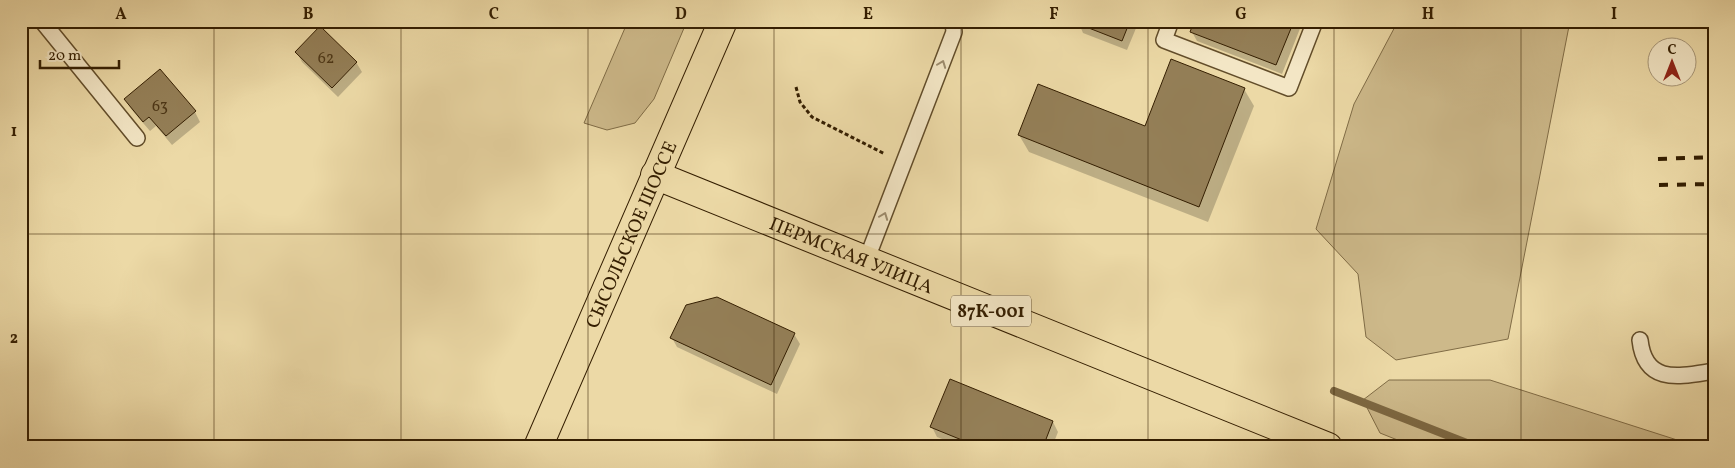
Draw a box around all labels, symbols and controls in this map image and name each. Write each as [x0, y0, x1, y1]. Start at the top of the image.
text: A [115, 4, 127, 26]
text: B [303, 4, 314, 26]
text: C [489, 4, 499, 26]
text: D [675, 4, 687, 26]
text: E [863, 4, 873, 26]
text: F [1049, 4, 1059, 26]
text: G [1235, 4, 1247, 26]
text: H [1422, 4, 1434, 26]
text: I [1611, 4, 1617, 26]
scale bar [40, 38, 119, 70]
north arrow [1648, 38, 1698, 88]
text: С [1667, 41, 1677, 60]
text: 20 m [48, 46, 81, 67]
house number: 62 [318, 48, 334, 70]
one-way arrow [936, 60, 946, 69]
house number: 63 [152, 96, 168, 118]
text: 1 [11, 121, 17, 143]
street label: СЫСОЛЬСКОЕ ШОССЕ [580, 137, 684, 333]
street label: ПЕРМСКАЯ УЛИЦА [765, 211, 937, 301]
one-way arrow [878, 212, 888, 220]
road number: 87К-001 [951, 296, 1031, 326]
text: 2 [10, 328, 18, 350]

